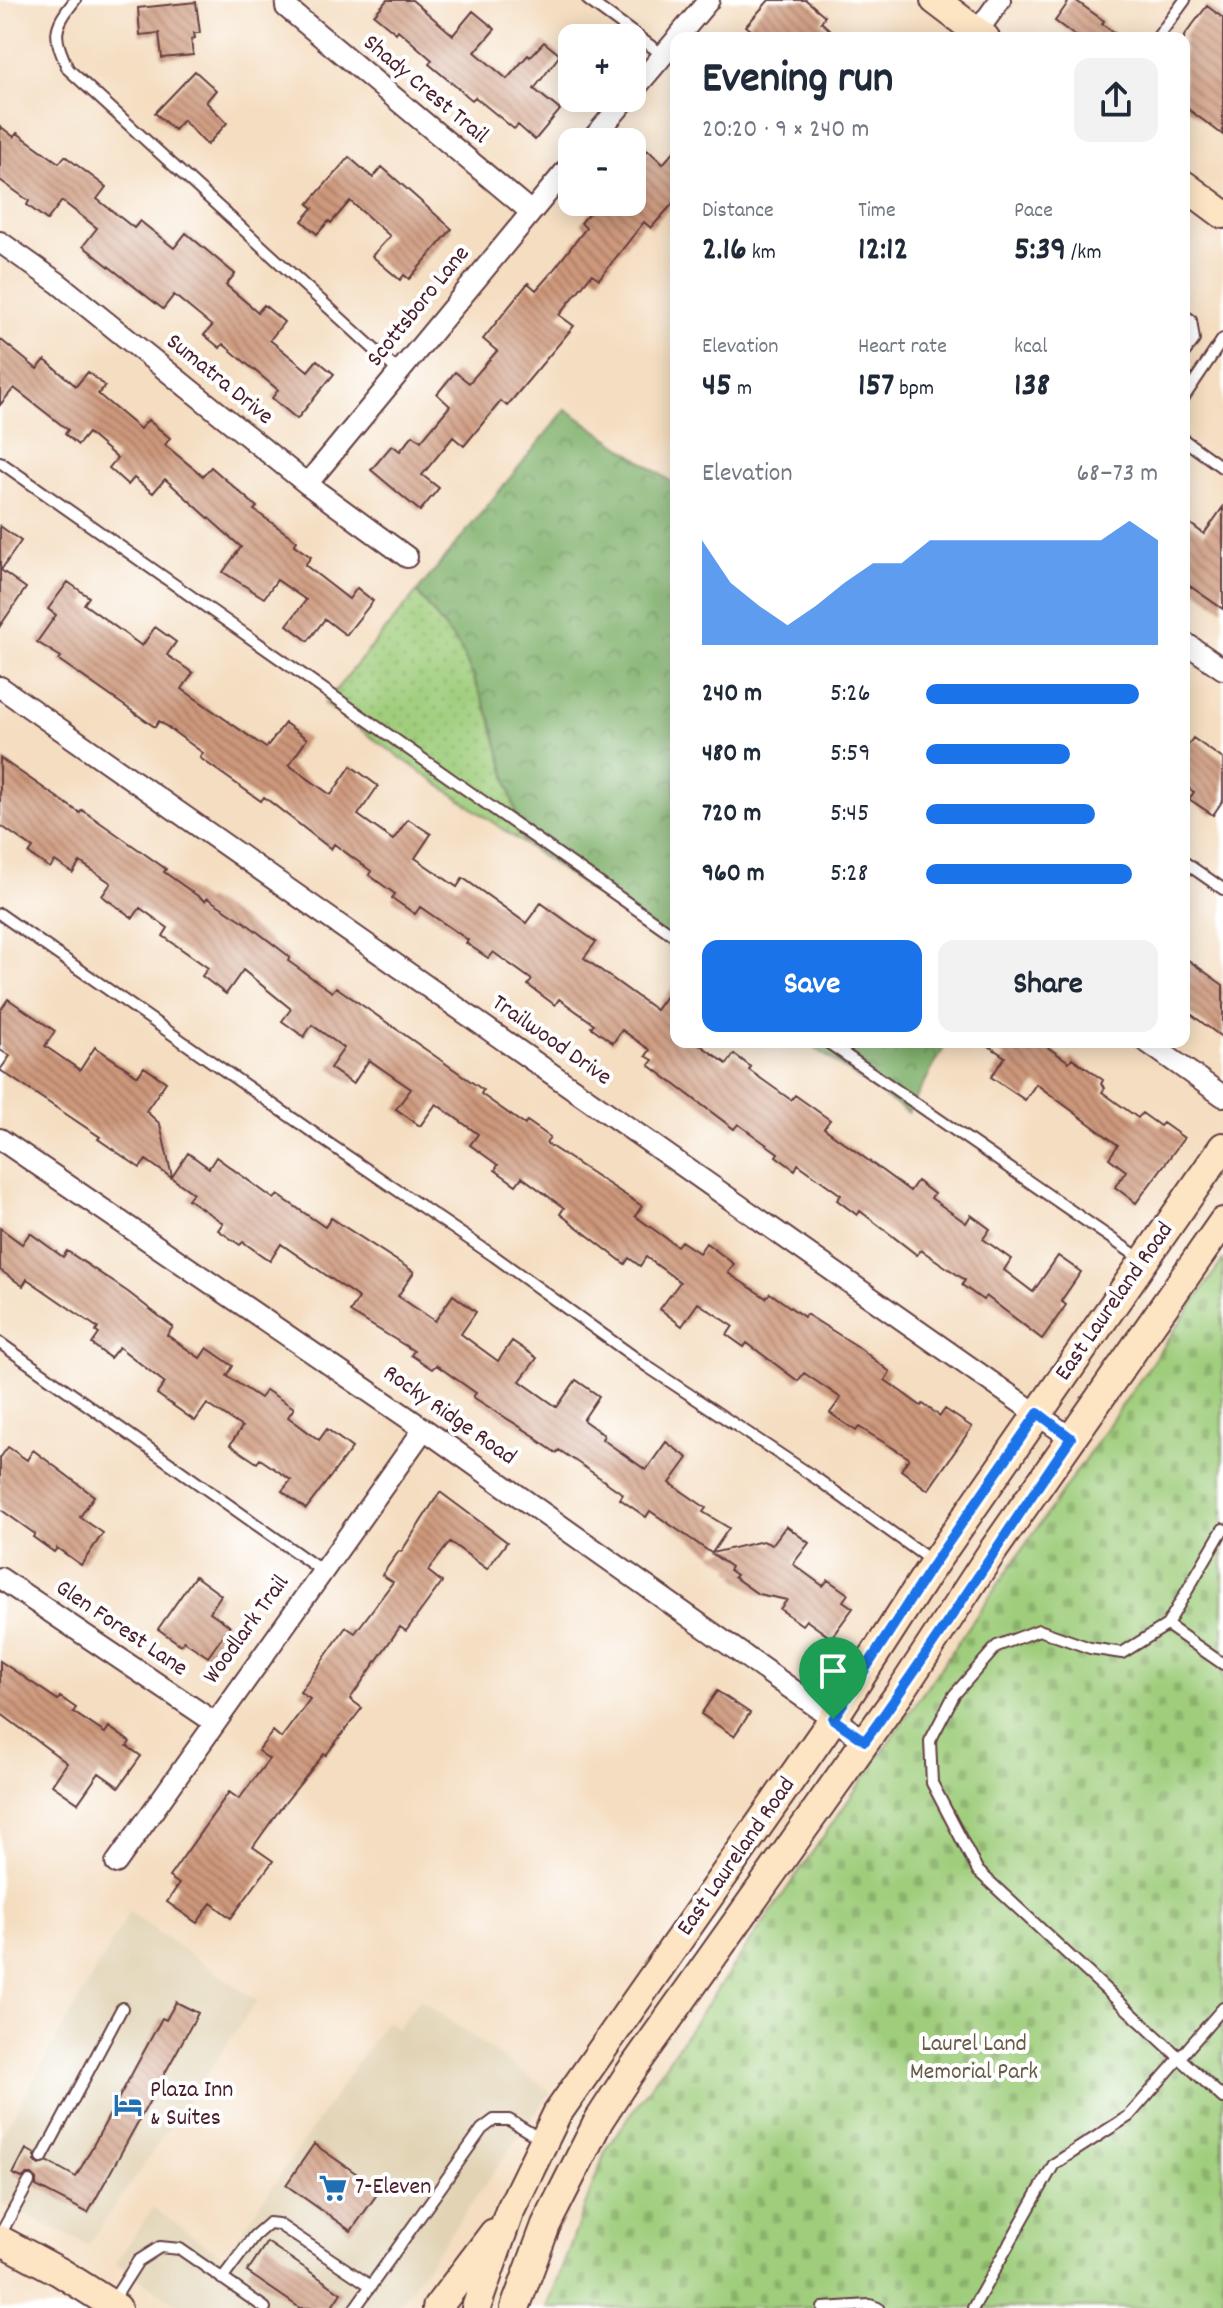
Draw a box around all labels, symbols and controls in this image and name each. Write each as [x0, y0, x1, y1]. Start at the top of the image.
map controls [558, 24, 646, 216]
button: + [558, 24, 646, 112]
street label: Shady Crest Trail [355, 27, 495, 153]
text: Evening run [702, 50, 893, 113]
button: share [1074, 58, 1158, 142]
text: 20:20 · 9 × 240 m [702, 112, 869, 149]
button: − [558, 128, 646, 216]
text: Distance [702, 196, 774, 227]
text: Time [858, 196, 896, 227]
text: Pace [1014, 196, 1053, 227]
text: 2.16 [702, 227, 747, 276]
text: 12:12 [858, 227, 908, 276]
text: 5:39 [1014, 227, 1066, 276]
text: km [747, 238, 776, 269]
text: /km [1066, 238, 1102, 269]
street label: Scottsboro Lane [359, 239, 479, 375]
street label: Sumatra Drive [158, 326, 280, 434]
text: Elevation [702, 332, 779, 363]
text: Heart rate [858, 332, 947, 363]
text: kcal [1014, 332, 1047, 363]
text: 45 [702, 363, 732, 412]
text: 157 [858, 363, 894, 412]
text: 138 [1014, 363, 1050, 412]
text: m [732, 374, 752, 405]
text: bpm [894, 374, 934, 405]
text: Elevation [702, 456, 792, 493]
text: 68–73 m [1077, 456, 1158, 493]
text: 240 m [702, 676, 762, 713]
text: 5:26 [830, 676, 870, 713]
text: 480 m [702, 736, 761, 773]
text: 5:59 [830, 736, 870, 773]
text: 720 m [702, 796, 761, 833]
text: 5:45 [830, 796, 869, 833]
text: 960 m [702, 856, 765, 893]
text: 5:28 [830, 856, 868, 893]
button: Save [702, 940, 922, 1032]
button: Share [938, 940, 1158, 1032]
street label: Trailwood Drive [484, 987, 618, 1095]
street label: East Laureland Road [1047, 1216, 1183, 1388]
street label: Rocky Ridge Road [375, 1357, 523, 1475]
street label: Woodlark Trail [196, 1568, 298, 1692]
street label: Glen Forest Lane [48, 1572, 194, 1686]
pin [799, 1637, 867, 1719]
icon: arrive [811, 1649, 855, 1693]
street label: East Laureland Road [669, 1771, 805, 1943]
park label: Laurel Land Memorial Park [910, 2028, 1038, 2090]
place label: Plaza Inn & Suites [150, 2074, 233, 2136]
hotel icon: Plaza Inn & Suites [113, 2090, 143, 2120]
place label: 7-Eleven [355, 2171, 431, 2205]
supermarket icon: 7-Eleven [318, 2173, 348, 2203]

